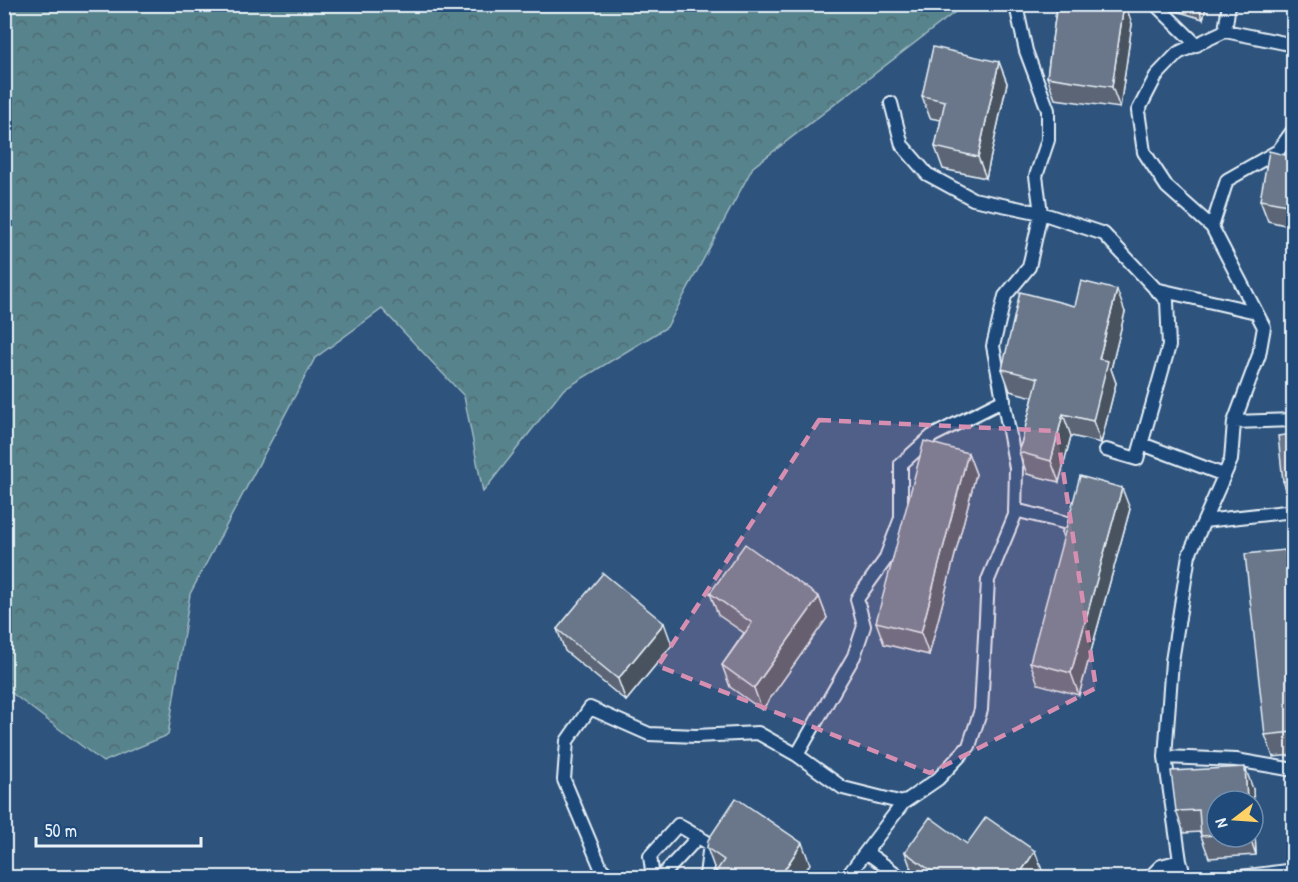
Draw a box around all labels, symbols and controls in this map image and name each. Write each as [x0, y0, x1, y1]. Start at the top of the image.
north arrow [1205, 789, 1265, 849]
scale bar [36, 810, 201, 848]
text: N [1209, 816, 1232, 831]
text: 50 m [45, 818, 77, 843]

